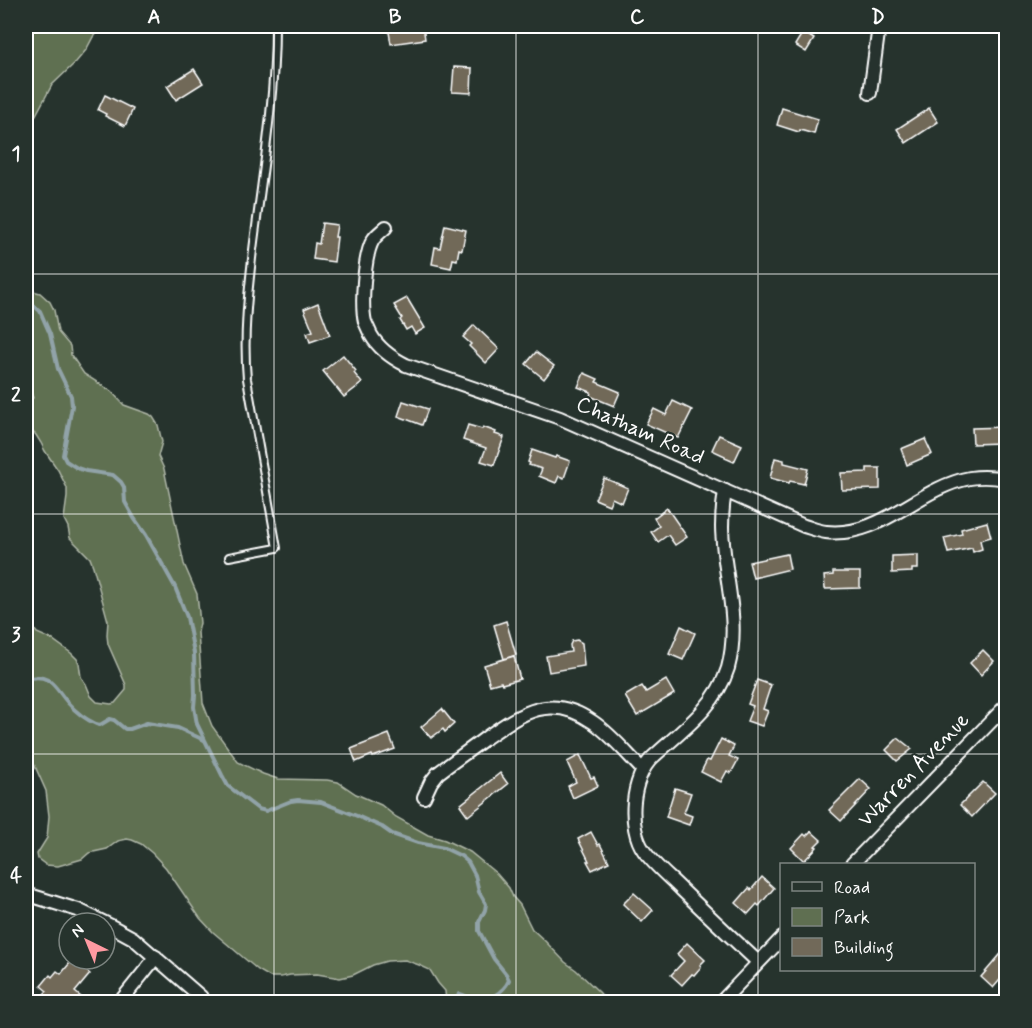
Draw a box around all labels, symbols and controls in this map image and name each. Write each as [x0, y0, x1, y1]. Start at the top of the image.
text: A [147, 4, 161, 31]
text: B [389, 4, 402, 31]
text: C [630, 4, 645, 31]
text: D [871, 4, 885, 31]
text: 1 [12, 141, 20, 168]
text: 2 [11, 382, 21, 409]
street label: Chatham Road [571, 390, 709, 472]
text: 3 [11, 622, 21, 649]
street label: Warren Avenue [852, 707, 976, 833]
text: 4 [10, 863, 22, 890]
legend [780, 863, 975, 971]
text: Road [834, 876, 870, 900]
text: Park [834, 906, 870, 930]
north arrow [57, 911, 117, 971]
text: N [67, 920, 89, 942]
text: Building [834, 936, 894, 962]

